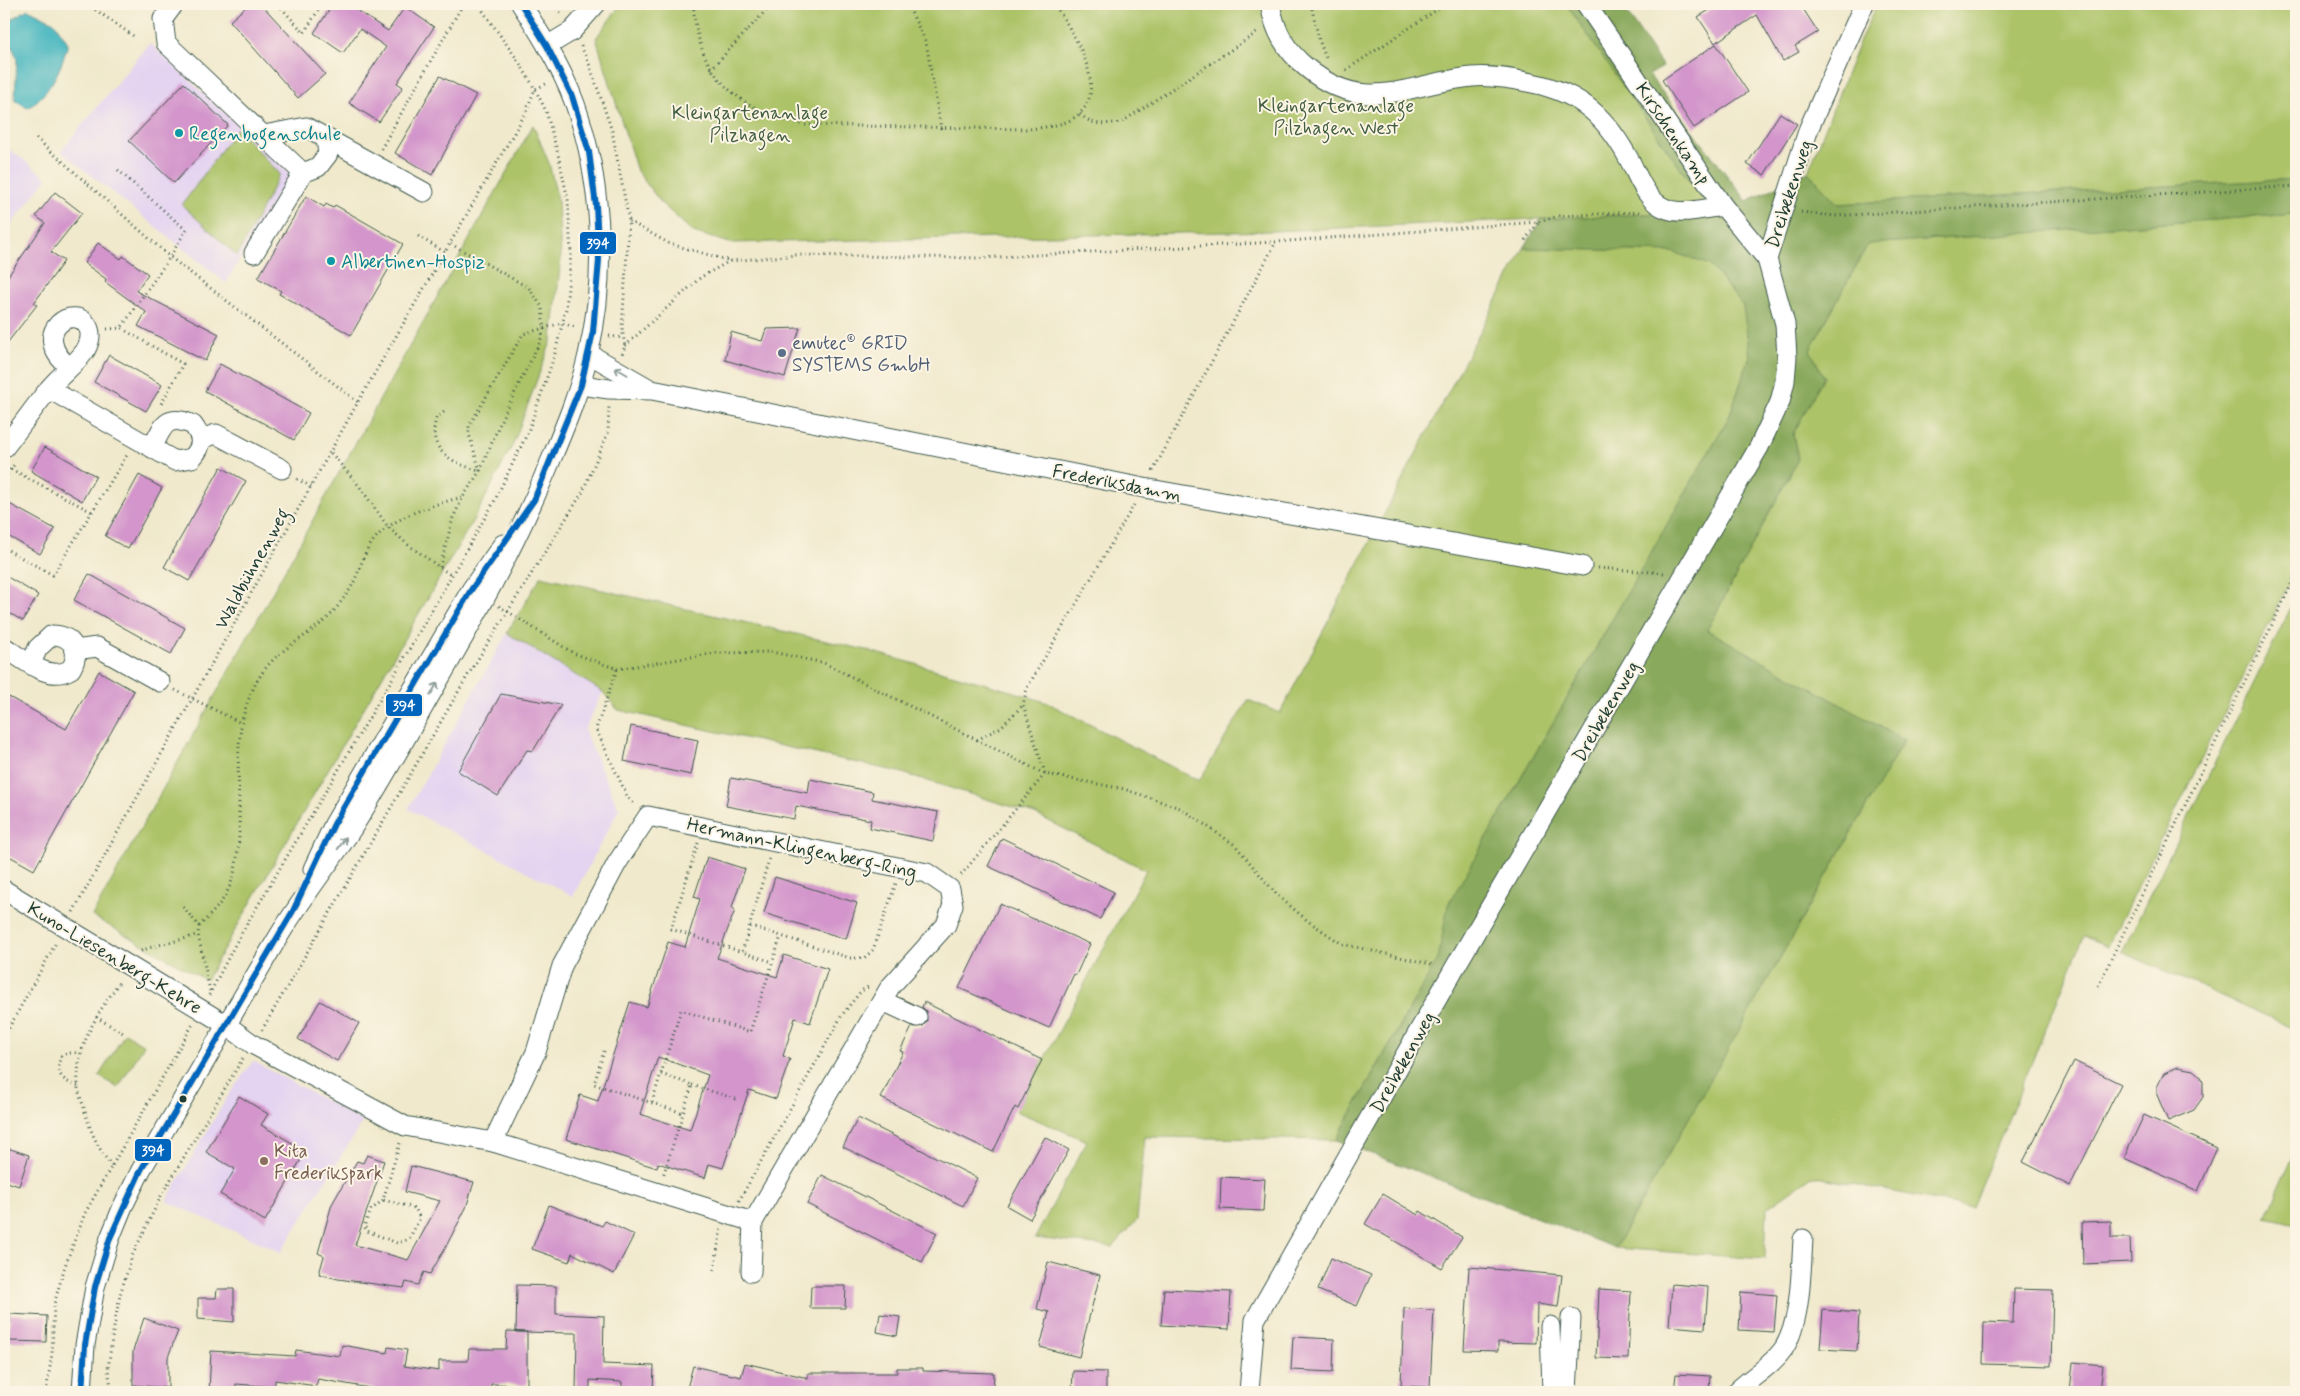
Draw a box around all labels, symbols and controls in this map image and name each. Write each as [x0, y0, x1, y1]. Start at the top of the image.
street label: Kirschenkamp [1629, 78, 1716, 190]
park label: Kleingartenanlage Pilzhagen West [1258, 94, 1414, 144]
park label: Kleingartenanlage Pilzhagen [672, 101, 828, 151]
place label: Regenbogenschule [189, 122, 341, 150]
marker: Regenbogenschule [173, 127, 185, 139]
street label: Dreibekenweg [1760, 137, 1820, 252]
line badge: 394 [579, 231, 617, 255]
text: 394 [587, 235, 610, 253]
place label: Albertinen-Hospiz [341, 250, 485, 275]
marker: Albertinen-Hospiz [325, 255, 337, 267]
place label: emutec® GRID SYSTEMS GmbH [792, 331, 931, 378]
marker: emutec® GRID SYSTEMS GmbH [776, 347, 788, 359]
one-way arrow [614, 366, 628, 376]
street label: Frederiksdamm [1050, 459, 1183, 508]
street label: Waldbühnenweg [209, 504, 299, 635]
street label: Dreibekenweg [1567, 657, 1646, 767]
one-way arrow [429, 681, 439, 696]
line badge: 394 [385, 693, 423, 717]
text: 394 [393, 697, 416, 715]
street label: Hermann-Klingenberg-Ring [684, 812, 919, 888]
one-way arrow [337, 836, 347, 850]
street label: Kuno-Liesenberg-Kehre [21, 896, 206, 1023]
street label: Dreibekenweg [1365, 1007, 1442, 1119]
unlabelled marker [178, 1094, 188, 1104]
line badge: 394 [134, 1138, 172, 1162]
place label: Kita Frederikspark [274, 1139, 383, 1186]
text: 394 [142, 1142, 165, 1160]
marker: Kita Frederikspark [258, 1155, 270, 1167]

